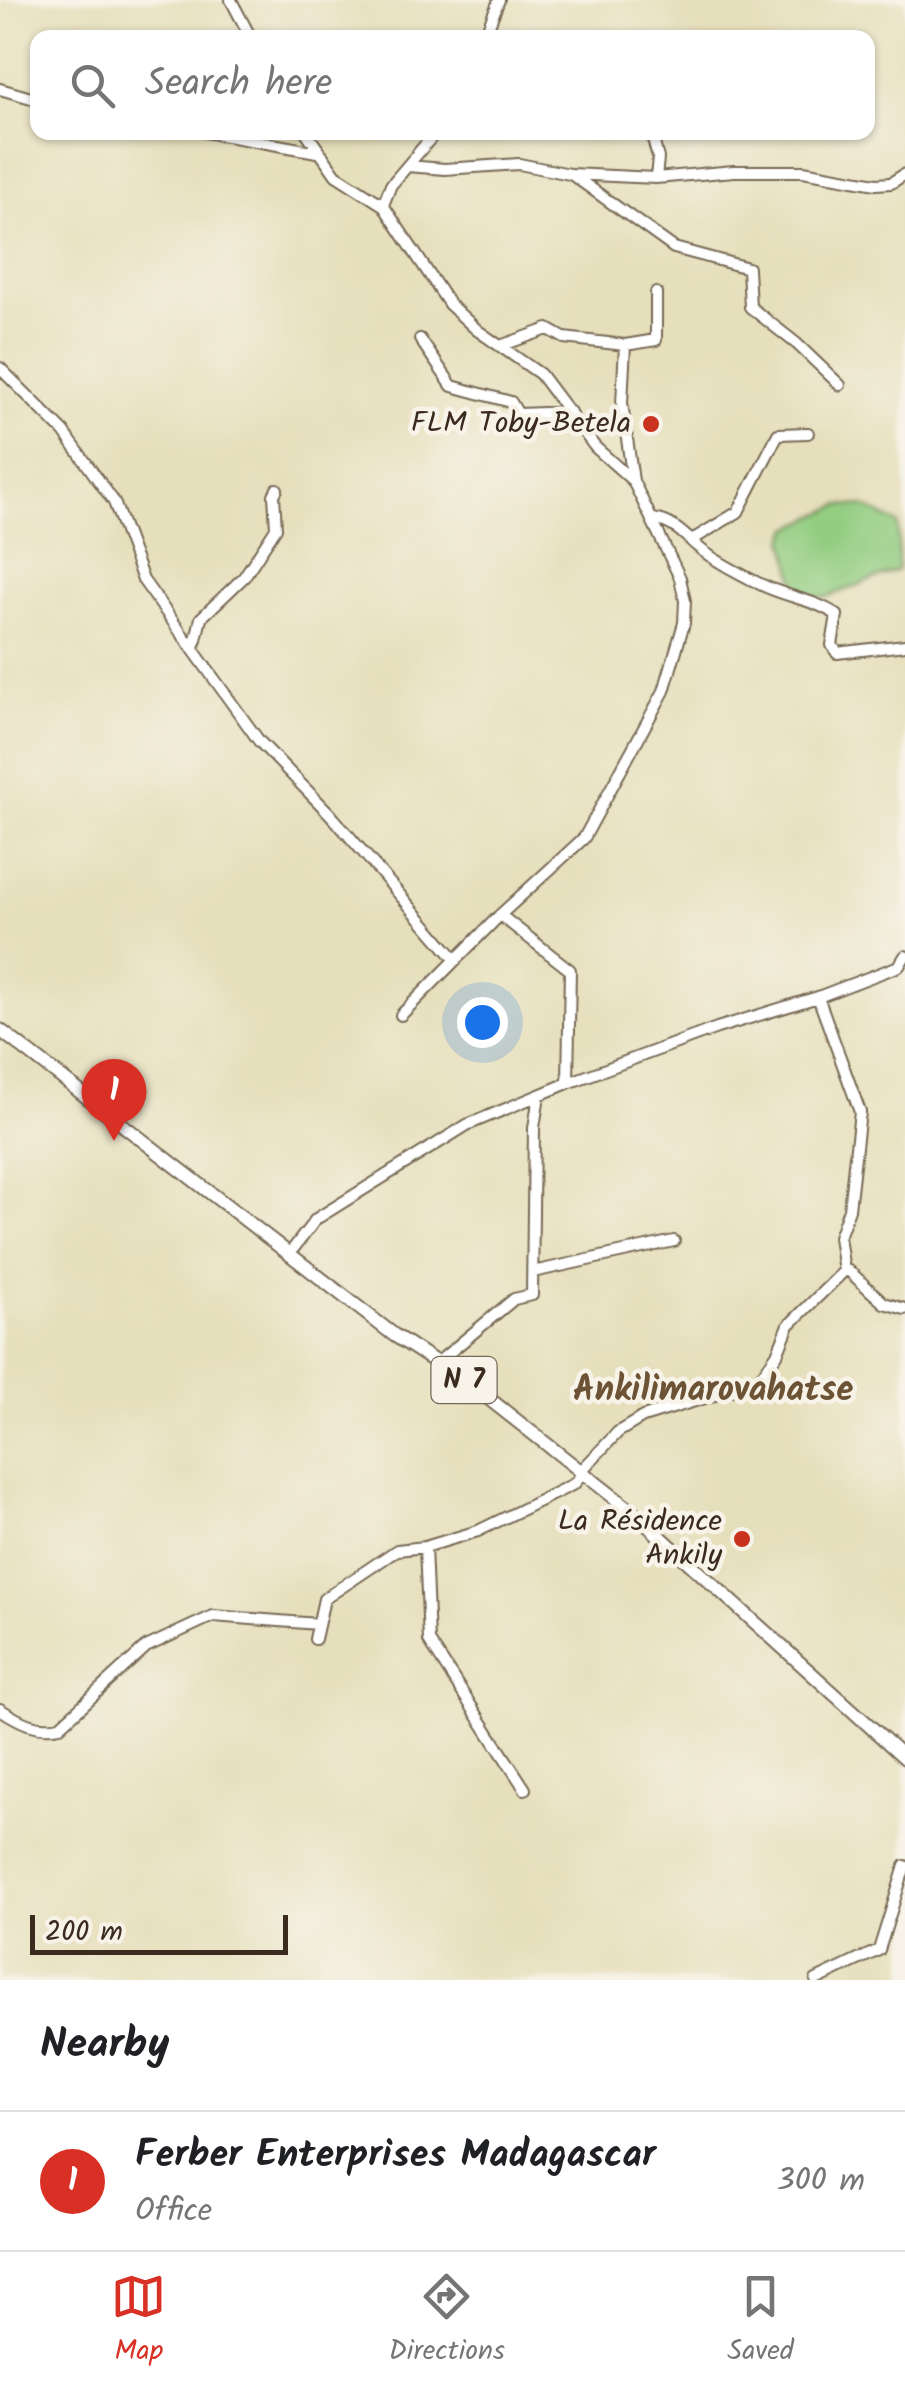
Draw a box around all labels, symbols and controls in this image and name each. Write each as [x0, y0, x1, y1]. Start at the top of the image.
search box [30, 30, 875, 140]
text: Search here [145, 55, 332, 115]
icon: search [65, 58, 120, 113]
place label: FLM Toby-Betela [411, 400, 631, 448]
marker: FLM Toby-Betela [640, 413, 662, 435]
your location [457, 997, 508, 1048]
pin: 1 [82, 1058, 146, 1141]
road number: N 7 [432, 1357, 496, 1403]
district label: Ankilimarovahatse [573, 1363, 853, 1419]
place label: La Résidence Ankily [558, 1498, 723, 1580]
marker: La Résidence Ankily [731, 1528, 753, 1550]
scale bar [30, 1910, 288, 1954]
text: 200 m [45, 1910, 123, 1955]
text: Nearby [40, 2012, 169, 2079]
text: Ferber Enterprises Madagascar [135, 2126, 656, 2186]
text: 1 [68, 2156, 77, 2207]
text: 300 m [776, 2156, 865, 2207]
text: Office [135, 2186, 212, 2237]
tab: Map [111, 2269, 166, 2374]
tab: Directions [389, 2269, 505, 2374]
tab: Saved [727, 2269, 794, 2374]

